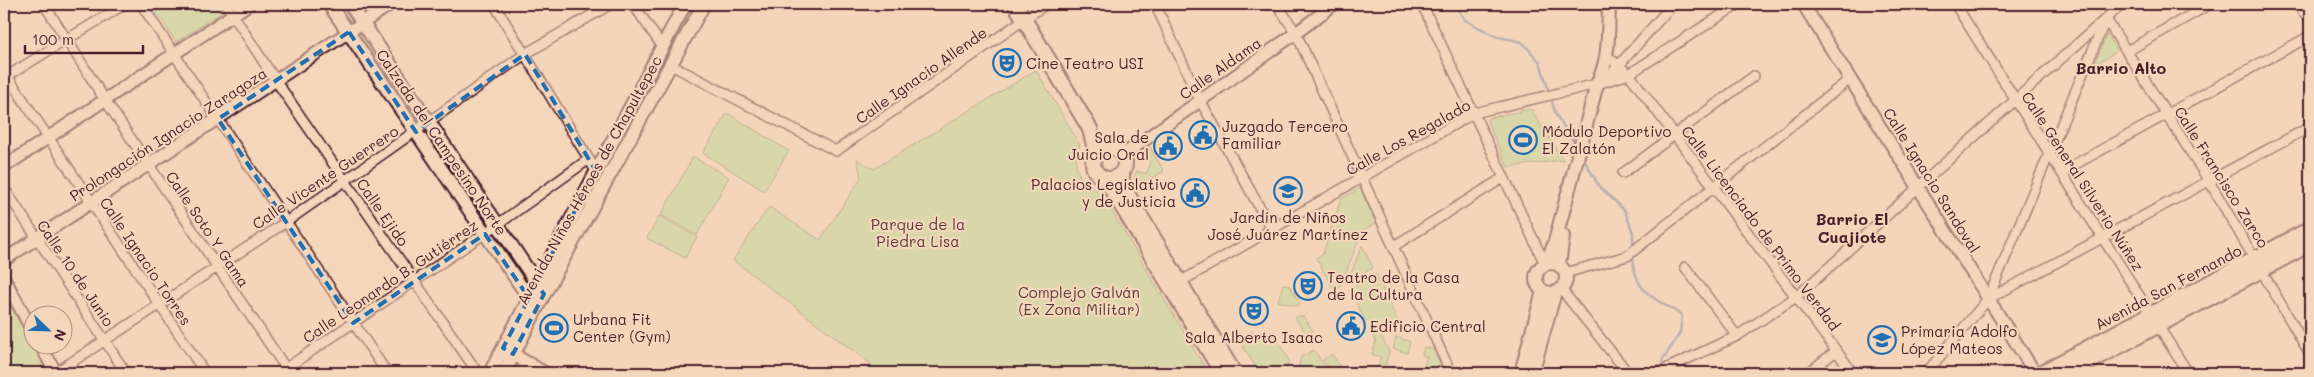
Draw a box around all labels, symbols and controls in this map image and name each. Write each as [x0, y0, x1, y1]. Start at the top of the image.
scale bar [25, 22, 142, 54]
street label: Calle Ignacio Allende [851, 22, 991, 128]
text: 100 m [32, 29, 74, 49]
street label: Calle Aldama [1175, 32, 1265, 104]
street label: Calzada del Campesino Norte [372, 45, 512, 239]
theatre icon: Cine Teatro USI [992, 48, 1022, 78]
street label: Avenida Niños Héroes de Chapultepec [512, 52, 666, 308]
place label: Cine Teatro USI [1026, 53, 1144, 73]
district label: Barrio Alto [2076, 57, 2167, 78]
street label: Prolongación Ignacio Zaragoza [65, 63, 271, 205]
street label: Calle General Silverio Núñez [2017, 87, 2149, 275]
street label: Calle Los Regalado [1342, 95, 1474, 179]
street label: Calle Francisco Zarco [2170, 103, 2274, 252]
street label: Calle Ignacio Sandoval [1879, 104, 1985, 256]
place label: Juzgado Tercero Familiar [1222, 116, 1348, 153]
street label: Calle Vicente Guerrero [248, 120, 402, 233]
public building icon: Juzgado Tercero Familiar [1188, 120, 1218, 150]
place label: Módulo Deportivo El Zalatón [1542, 121, 1671, 158]
street label: Calle Licenciado de Primo Verdad [1677, 121, 1845, 335]
sports icon: Módulo Deportivo El Zalatón [1508, 125, 1538, 155]
place label: Sala de Juicio Oral [1068, 127, 1149, 164]
public building icon: Sala de Juicio Oral [1153, 131, 1183, 161]
street label: Calle Soto Y Gama [162, 167, 254, 291]
street label: Calle Ejido [352, 174, 414, 250]
place label: Palacios Legislativo y de Justicia [1031, 174, 1176, 211]
school or university icon: Jardín de Niños José Juárez Martínez [1273, 176, 1303, 206]
public building icon: Palacios Legislativo y de Justicia [1180, 178, 1210, 208]
street label: Calle Ignacio Torres [96, 193, 196, 329]
place label: Jardín de Niños José Juárez Martínez [1208, 207, 1368, 244]
district label: Barrio El Cuajiote [1816, 208, 1888, 247]
park label: Parque de la Piedra Lisa [871, 214, 965, 251]
street label: Calle Leonardo B. Gutiérrez [299, 215, 481, 347]
street label: Calle 10 de Junio [33, 216, 119, 330]
street label: Avenida San Fernando [2091, 240, 2245, 334]
place label: Teatro de la Casa de la Cultura [1327, 267, 1460, 304]
theatre icon: Teatro de la Casa de la Cultura [1293, 271, 1323, 301]
park label: Complejo Galván (Ex Zona Militar) [1018, 282, 1140, 319]
theatre icon: Sala Alberto Isaac [1239, 296, 1269, 326]
north arrow [22, 304, 72, 354]
place label: Urbana Fit Center (Gym) [573, 309, 671, 346]
public building icon: Edificio Central [1336, 311, 1366, 341]
sports icon: Urbana Fit Center (Gym) [539, 313, 569, 343]
place label: Edificio Central [1370, 316, 1486, 336]
place label: Primaria Adolfo López Mateos [1901, 321, 2017, 358]
school or university icon: Primaria Adolfo López Mateos [1867, 325, 1897, 355]
text: N [50, 327, 71, 344]
place label: Sala Alberto Isaac [1185, 327, 1323, 347]

